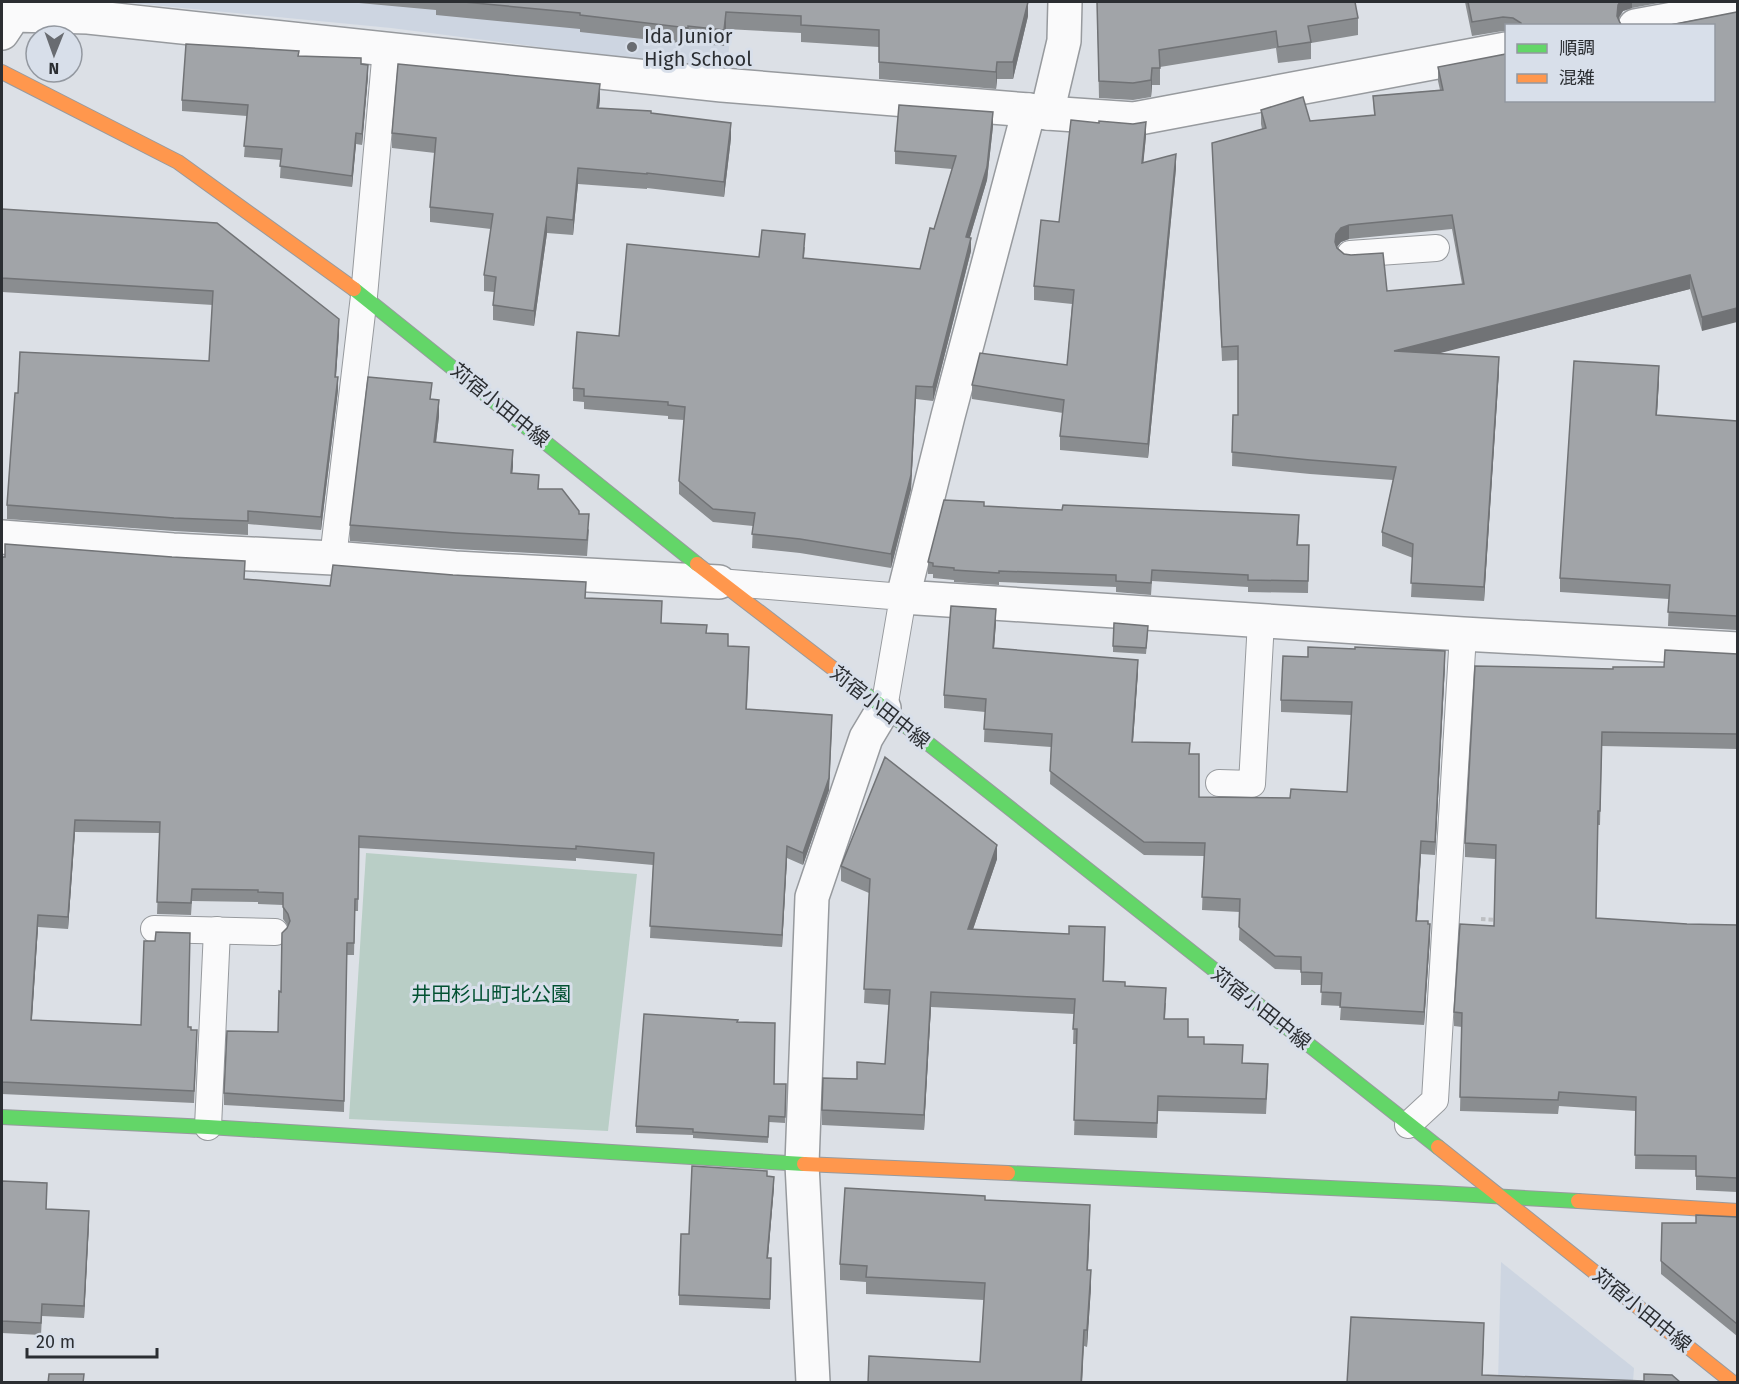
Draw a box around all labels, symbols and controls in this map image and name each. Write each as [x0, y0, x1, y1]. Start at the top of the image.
north arrow [24, 24, 84, 84]
place label: Ida Junior High School [644, 24, 752, 71]
legend [1505, 24, 1715, 102]
text: 順調 [1559, 37, 1595, 59]
marker: Ida Junior High School [625, 40, 639, 54]
text: N [48, 59, 59, 78]
text: 混雑 [1559, 67, 1595, 89]
street label: 苅宿小田中線 [446, 358, 554, 452]
street label: 苅宿小田中線 [825, 661, 935, 753]
street label: 苅宿小田中線 [1206, 962, 1316, 1054]
park label: 井田杉山町北公園 [411, 982, 571, 1006]
street label: 苅宿小田中線 [1588, 1263, 1696, 1357]
scale bar [27, 1321, 158, 1359]
text: 20 m [36, 1331, 75, 1353]

